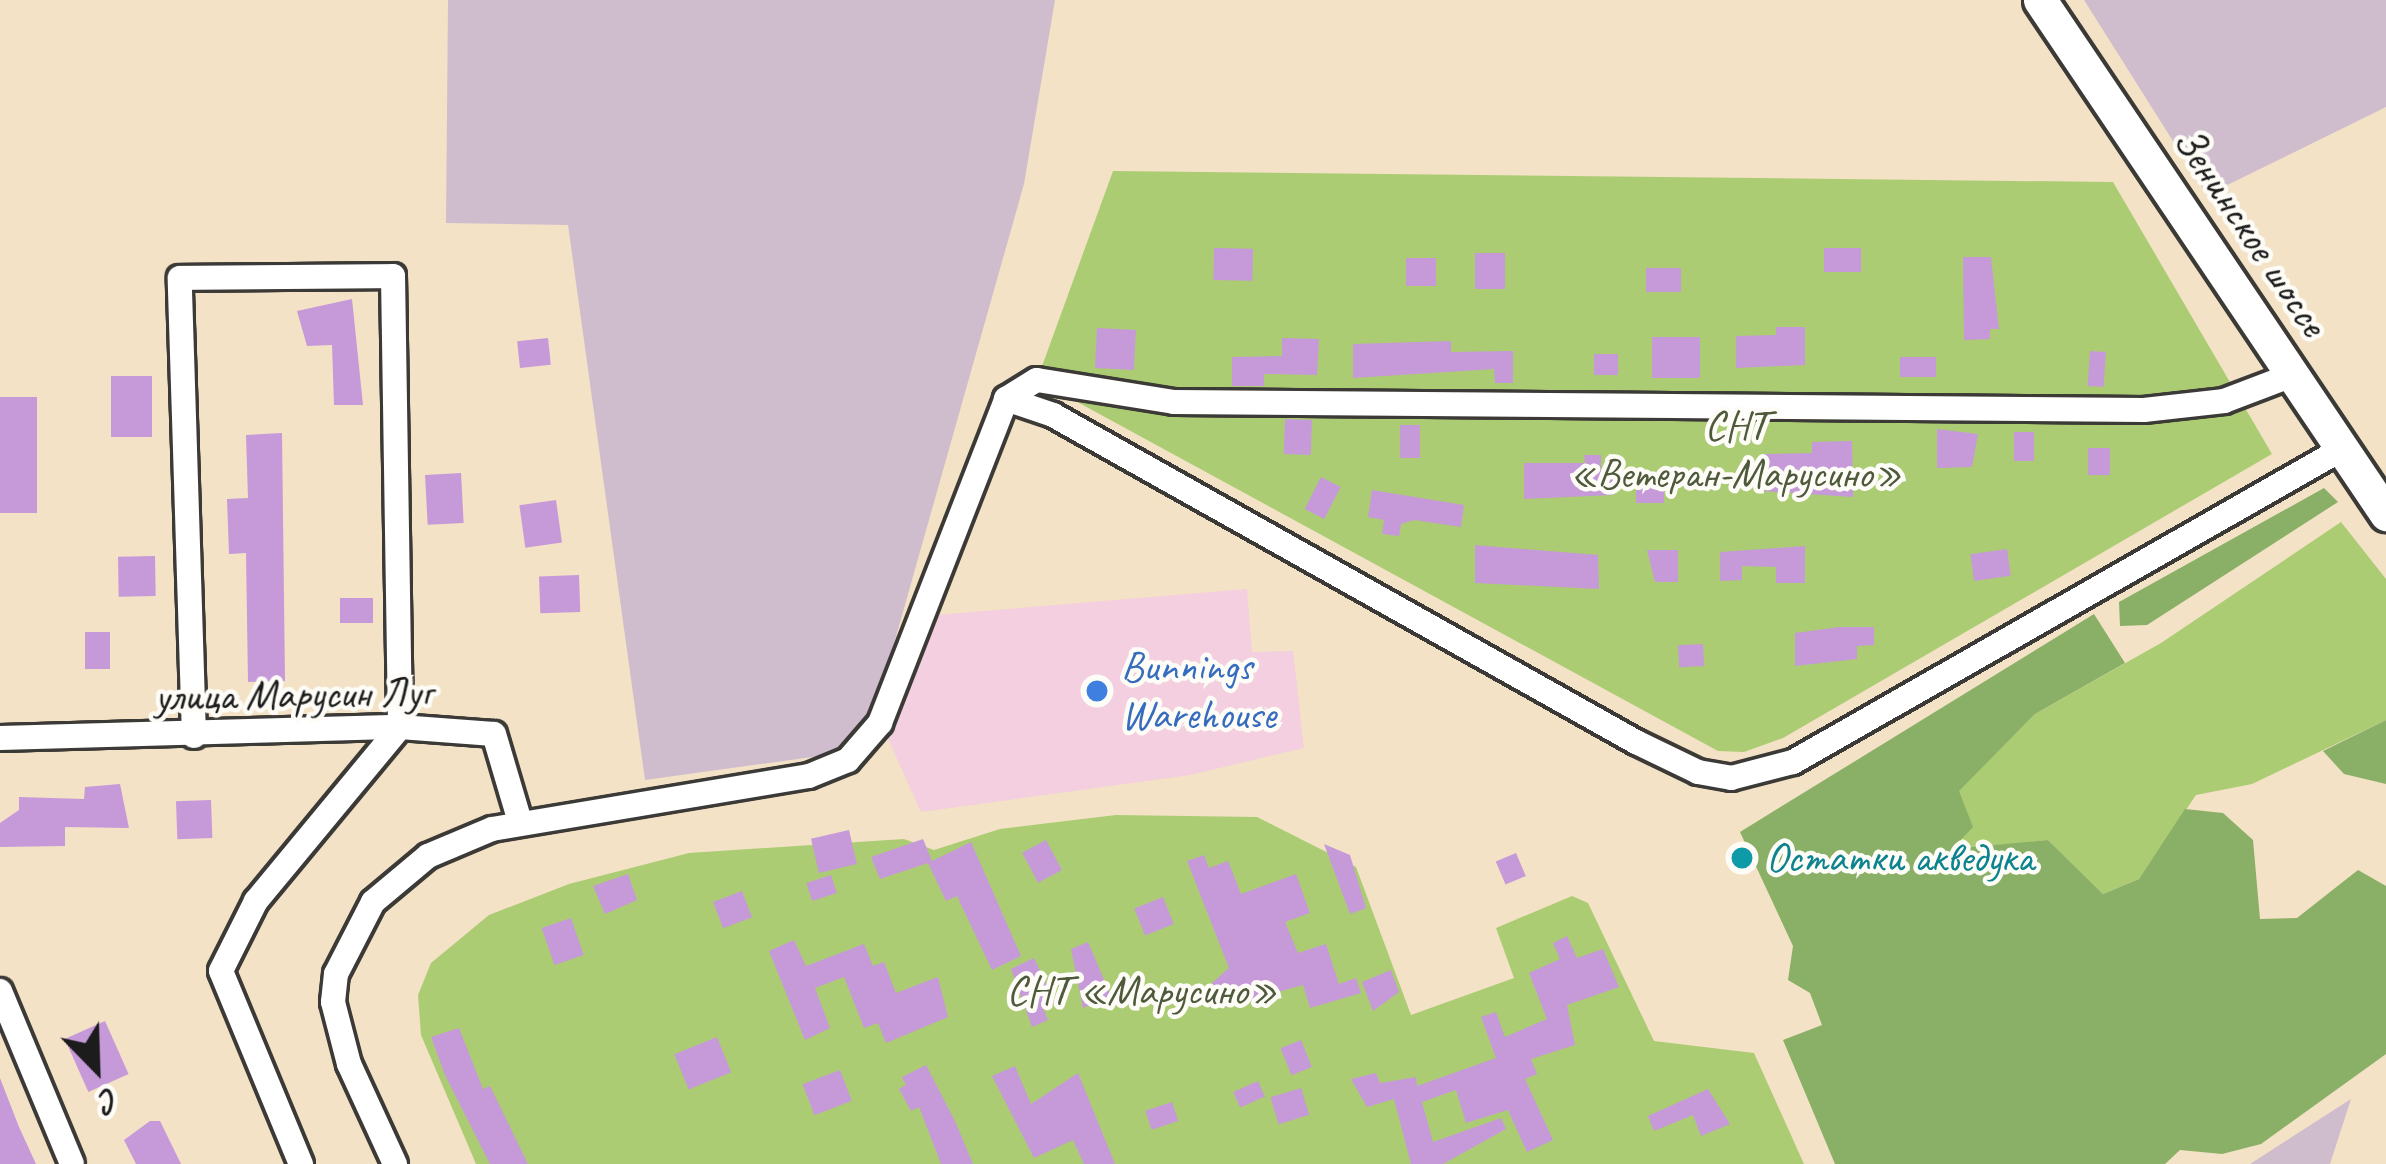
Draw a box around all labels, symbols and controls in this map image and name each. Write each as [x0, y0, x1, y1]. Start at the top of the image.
street label: Зенинское шоссе [2161, 117, 2339, 347]
park label: СНТ «Ветеран-Марусино» [1570, 401, 1902, 500]
place label: Bunnings Warehouse [1121, 642, 1276, 740]
street label: улица Марусин Луг [153, 667, 433, 723]
marker: Bunnings Warehouse [1084, 678, 1110, 704]
place label: Остатки акведука [1766, 833, 2035, 883]
marker: Остатки акведука [1729, 845, 1755, 871]
park label: СНТ «Марусино» [1007, 966, 1277, 1016]
north arrow [36, 1008, 156, 1128]
text: С [94, 1079, 126, 1124]

